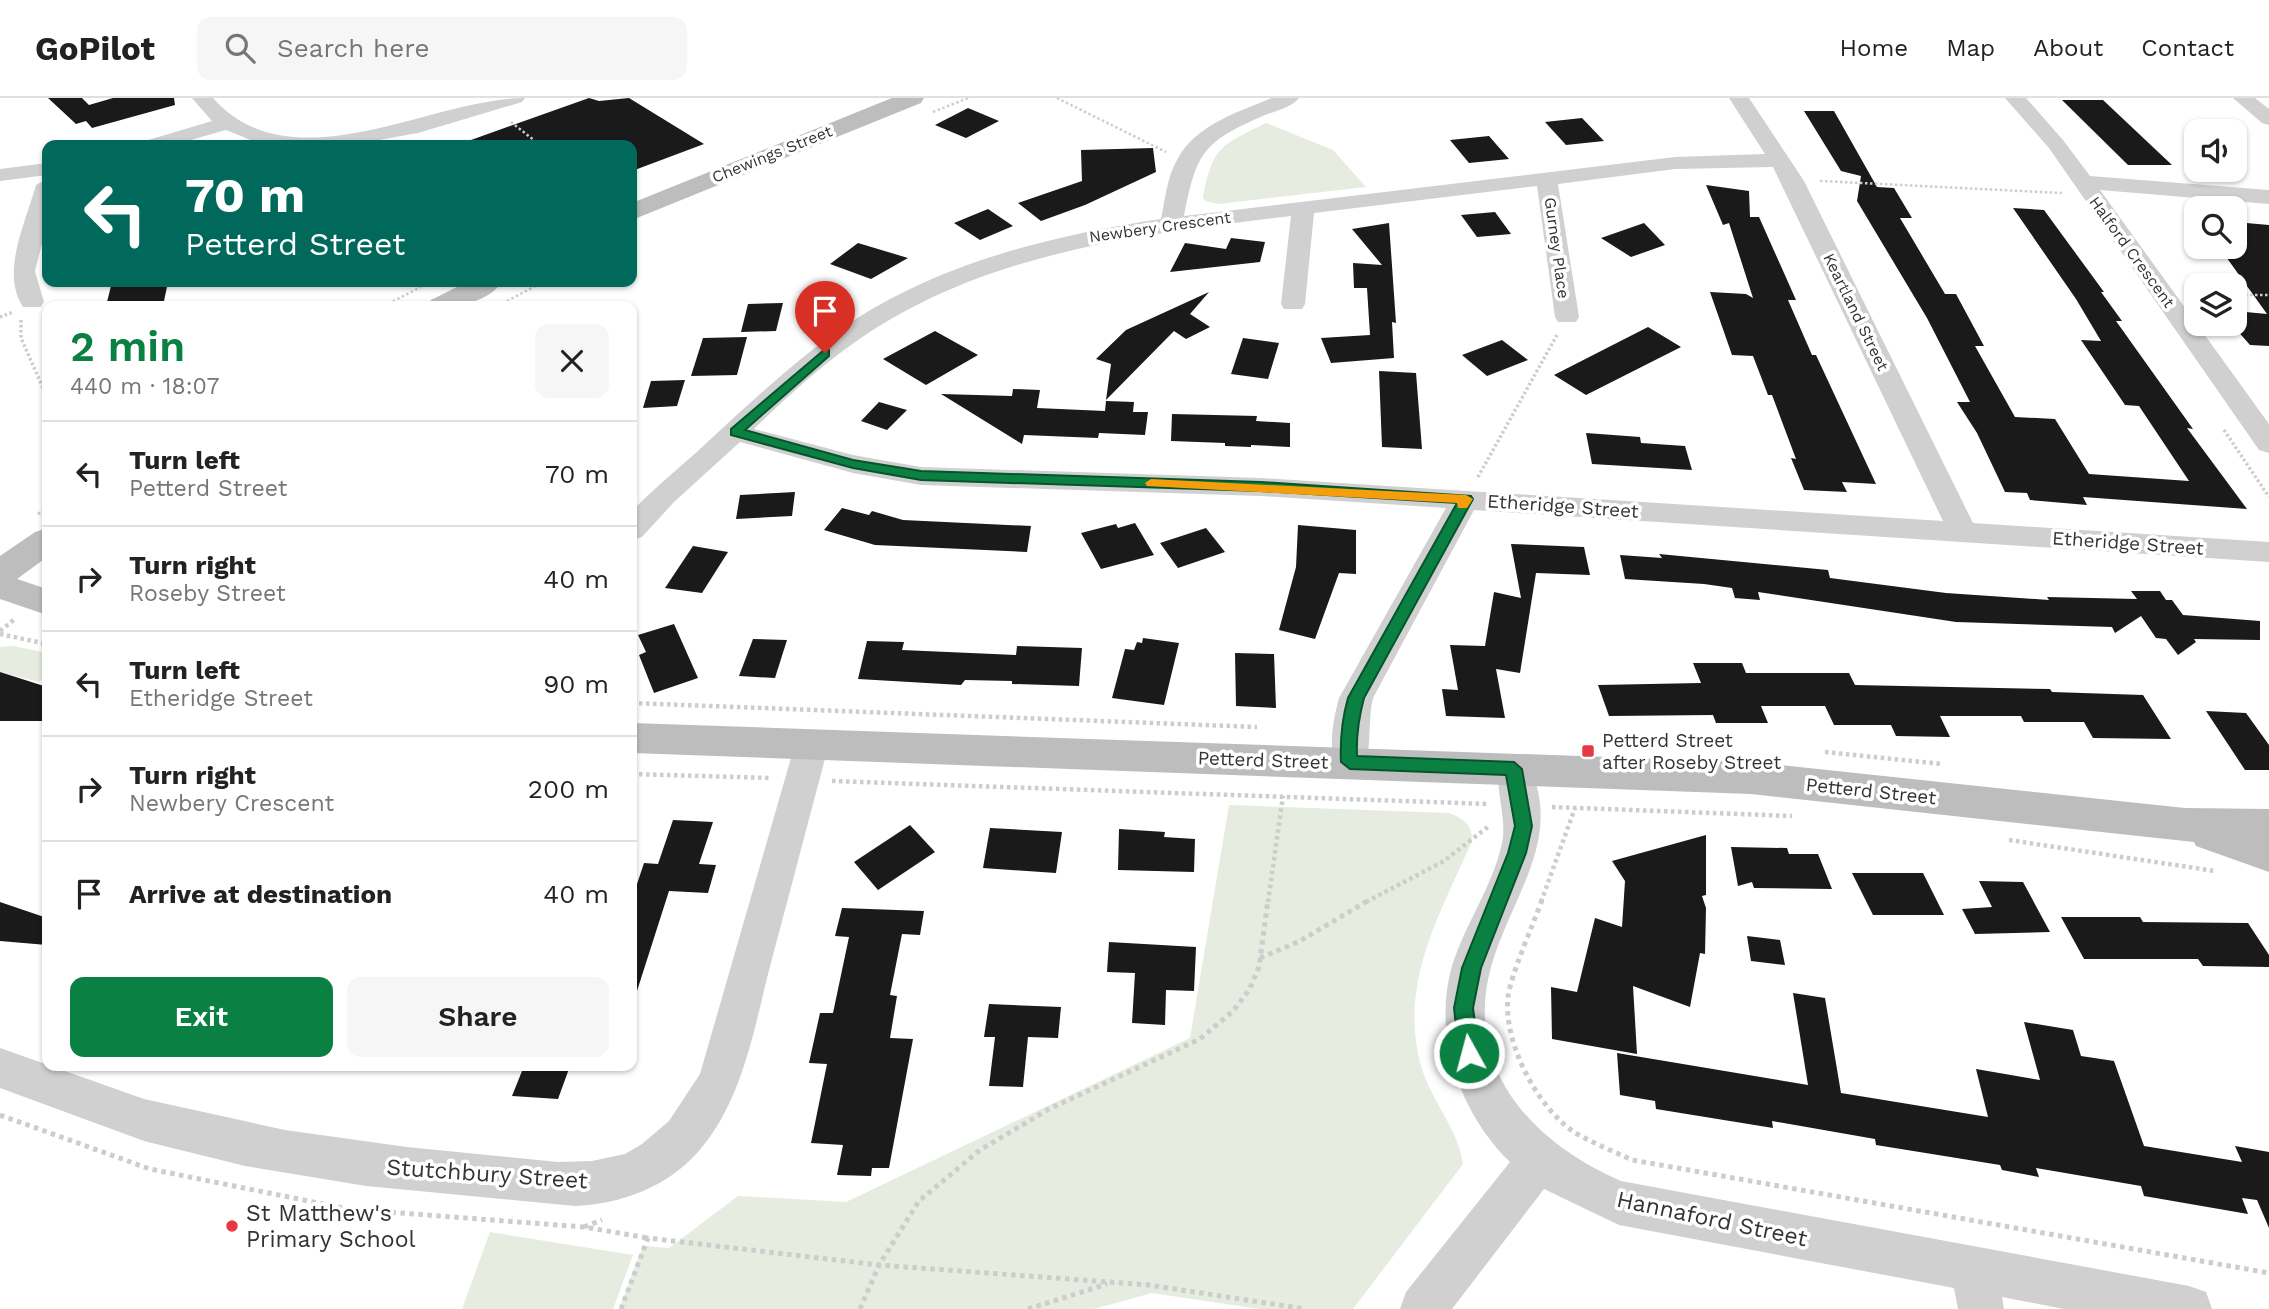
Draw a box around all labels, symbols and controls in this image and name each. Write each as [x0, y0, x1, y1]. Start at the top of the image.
search box [197, 17, 687, 80]
text: GoPilot [35, 29, 155, 68]
icon: search [221, 29, 259, 67]
text: Search here [277, 33, 429, 63]
text: Home [1840, 34, 1908, 62]
text: Map [1946, 34, 1995, 62]
text: About [2033, 34, 2103, 62]
text: Contact [2141, 34, 2234, 62]
map controls [2184, 119, 2247, 336]
button: sound [2184, 119, 2247, 182]
street label: Chewings Street [709, 121, 835, 187]
text: 70 m [185, 166, 305, 224]
icon: left [70, 168, 161, 259]
street label: Halford Crescent [2085, 193, 2179, 311]
street label: Gurney Place [1540, 196, 1574, 300]
button: search [2184, 196, 2247, 259]
street label: Newbery Crescent [1088, 208, 1232, 246]
text: Petterd Street [185, 225, 405, 263]
street label: Keartland Street [1819, 250, 1893, 374]
button: layers [2184, 273, 2247, 336]
pin [795, 281, 855, 353]
icon: arrive [806, 292, 844, 330]
text: 2 min [70, 322, 185, 371]
button: close [535, 324, 609, 398]
text: 440 m · 18:07 [70, 373, 219, 400]
text: Turn left [129, 445, 240, 475]
icon: left [70, 455, 108, 493]
text: 70 m [545, 459, 609, 489]
text: Petterd Street [129, 475, 287, 502]
street label: Etheridge Street [1486, 489, 1640, 523]
street label: Etheridge Street [2051, 526, 2205, 560]
text: Turn right [129, 550, 256, 580]
icon: right [70, 560, 108, 598]
text: 40 m [543, 564, 609, 594]
text: Roseby Street [129, 580, 286, 607]
text: Turn left [129, 655, 240, 685]
icon: left [70, 665, 108, 703]
text: 90 m [543, 669, 609, 699]
text: Etheridge Street [129, 685, 313, 712]
place label: Petterd Street after Roseby Street [1602, 729, 1781, 774]
marker: Petterd Street after Roseby Street [1580, 743, 1596, 759]
street label: Petterd Street [1197, 746, 1329, 774]
text: Turn right [129, 760, 256, 790]
icon: right [70, 770, 108, 808]
street label: Petterd Street [1805, 773, 1937, 809]
text: 200 m [528, 774, 609, 804]
text: Newbery Crescent [129, 790, 334, 817]
icon: arrive [70, 875, 108, 913]
text: Arrive at destination [129, 879, 392, 909]
text: 40 m [543, 879, 609, 909]
button: Exit [70, 977, 333, 1057]
button: Share [347, 977, 609, 1057]
position arrow [1432, 1016, 1506, 1090]
street label: Stutchbury Street [385, 1153, 589, 1195]
street label: Hannaford Street [1614, 1186, 1810, 1252]
place label: St Matthew's Primary School [246, 1200, 416, 1253]
marker: St Matthew's Primary School [224, 1218, 240, 1234]

